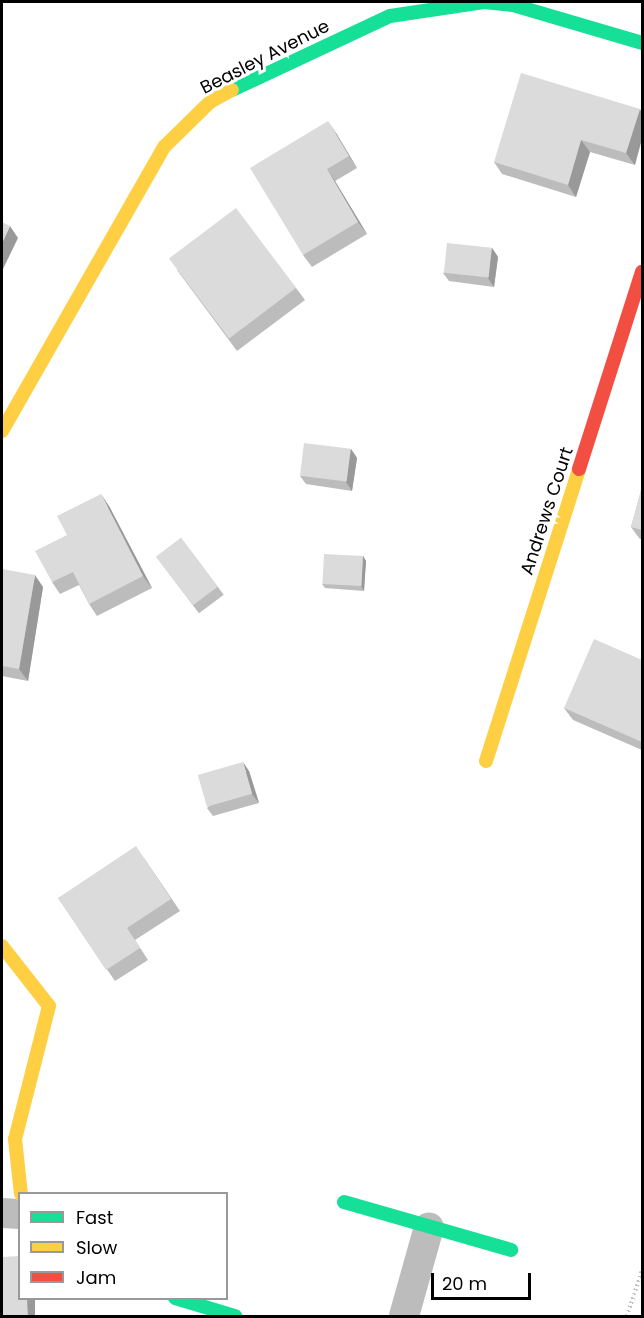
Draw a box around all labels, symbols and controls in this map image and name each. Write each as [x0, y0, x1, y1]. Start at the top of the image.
street label: Beasley Avenue [197, 15, 333, 99]
street label: Andrews Court [516, 444, 578, 578]
legend [18, 1192, 228, 1300]
text: Fast [76, 1205, 113, 1230]
text: Slow [76, 1235, 117, 1260]
scale bar [434, 1261, 534, 1299]
text: Jam [76, 1265, 116, 1290]
text: 20 m [442, 1271, 487, 1296]

